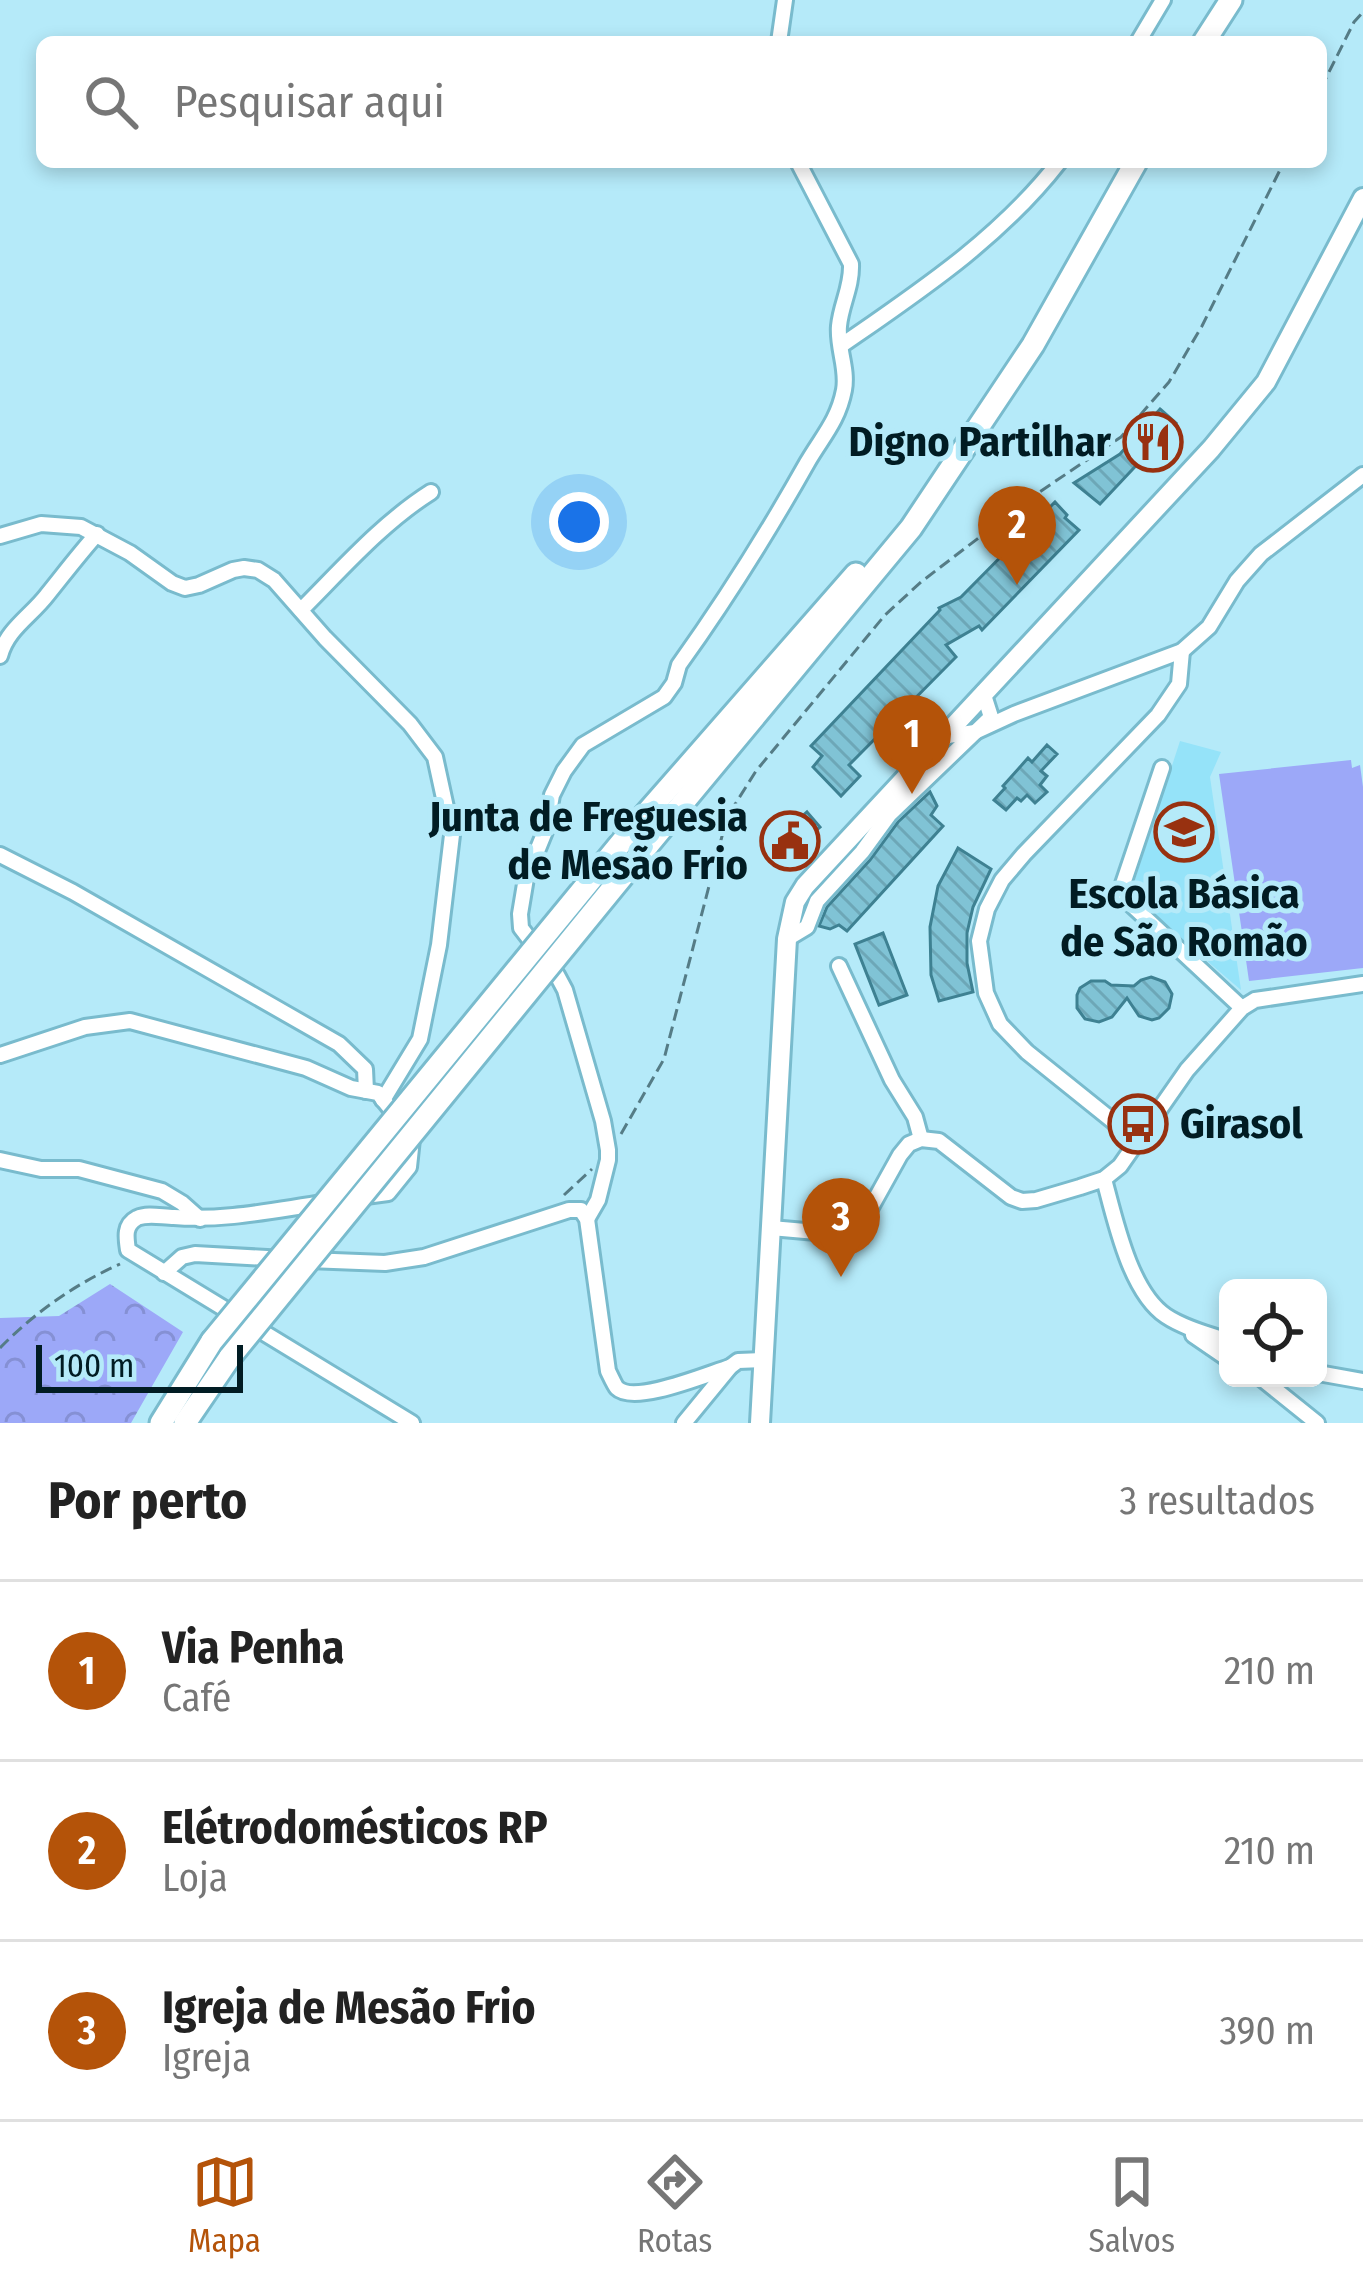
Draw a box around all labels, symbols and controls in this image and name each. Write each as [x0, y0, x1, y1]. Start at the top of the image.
search box [36, 36, 1327, 168]
icon: search [78, 69, 144, 135]
text: Pesquisar aqui [174, 75, 445, 129]
restaurant icon: Digno Partilhar [1122, 411, 1184, 473]
place label: Digno Partilhar [849, 417, 1112, 467]
pin: 2 [978, 486, 1056, 585]
your location [549, 492, 609, 552]
pin: 1 [873, 695, 951, 794]
place label: Junta de Freguesia de Mesão Frio [428, 792, 748, 890]
school or university icon: Escola Básica de São Romão [1153, 801, 1215, 863]
public building icon: Junta de Freguesia de Mesão Frio [759, 810, 821, 872]
place label: Escola Básica de São Romão [1060, 869, 1308, 967]
bus stop icon: Girasol [1107, 1093, 1169, 1155]
place label: Girasol [1180, 1099, 1303, 1149]
pin: 3 [802, 1178, 880, 1277]
map controls [1219, 1279, 1327, 1387]
button: locate [1219, 1279, 1327, 1387]
scale bar [36, 1339, 243, 1392]
text: 100 m [54, 1346, 134, 1386]
text: Por perto [48, 1470, 247, 1532]
text: 3 resultados [1119, 1478, 1315, 1524]
text: Via Penha [162, 1621, 344, 1675]
text: 1 [79, 1648, 95, 1694]
text: 210 m [1224, 1648, 1315, 1694]
text: Café [162, 1675, 231, 1721]
text: Elétrodomésticos RP [162, 1801, 547, 1855]
text: 2 [78, 1828, 96, 1874]
text: 210 m [1224, 1828, 1315, 1874]
text: Loja [162, 1855, 228, 1901]
text: Igreja de Mesão Frio [162, 1981, 535, 2035]
text: 3 [78, 2008, 96, 2054]
text: 390 m [1219, 2008, 1315, 2054]
text: Igreja [162, 2035, 251, 2081]
tab: Mapa [188, 2149, 261, 2261]
tab: Rotas [637, 2149, 712, 2261]
tab: Salvos [1088, 2149, 1175, 2261]

